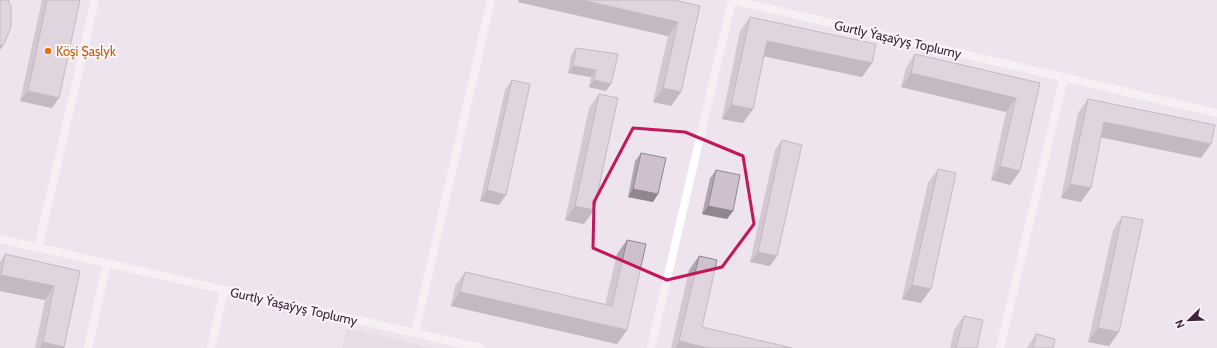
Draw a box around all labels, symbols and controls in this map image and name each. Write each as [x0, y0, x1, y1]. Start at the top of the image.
street label: Gurtly Ýaşaýyş Toplumy [833, 16, 964, 62]
place label: Köşi Şaşlyk [56, 43, 116, 59]
marker: Köşi Şaşlyk [43, 46, 53, 56]
street label: Gurtly Ýaşaýyş Toplumy [229, 283, 360, 329]
north arrow [1169, 300, 1209, 340]
text: N [1172, 318, 1188, 330]

